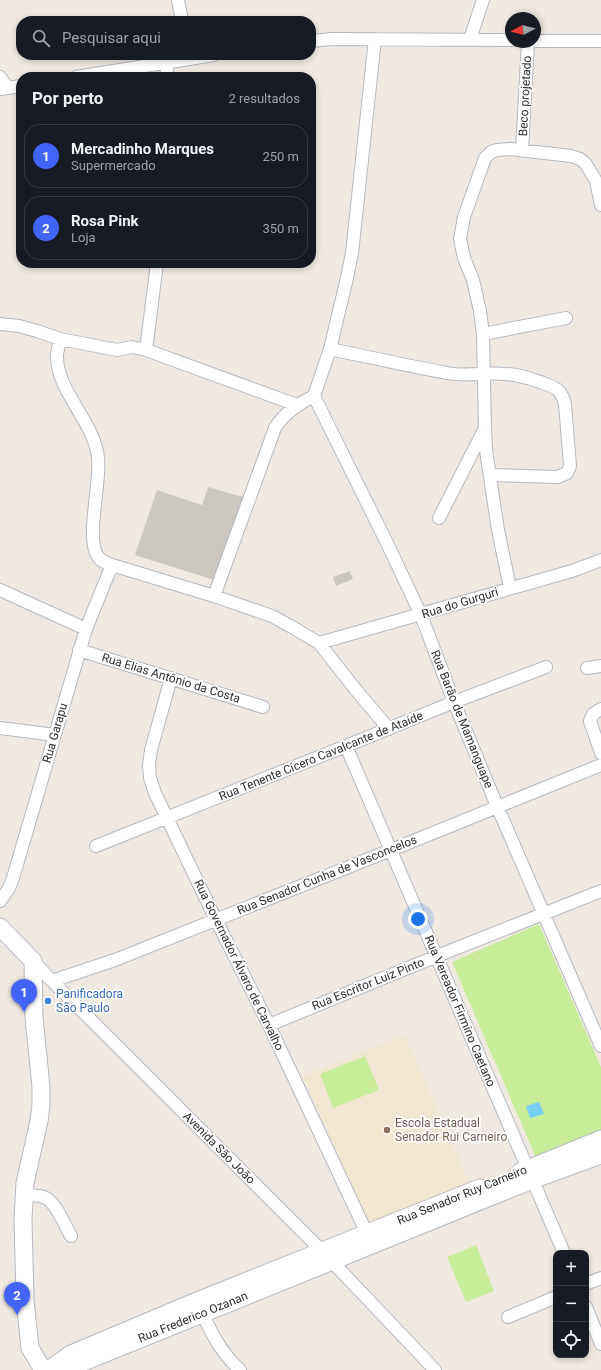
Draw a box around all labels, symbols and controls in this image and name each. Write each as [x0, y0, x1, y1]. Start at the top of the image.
north arrow [505, 12, 541, 48]
search box [16, 16, 316, 60]
icon: search [30, 27, 52, 49]
text: Pesquisar aqui [62, 29, 161, 47]
street label: Beco projetado [516, 55, 534, 137]
text: Por perto [32, 88, 103, 108]
text: 2 resultados [228, 91, 300, 106]
text: Mercadinho Marques [71, 140, 214, 158]
text: 1 [42, 149, 50, 164]
text: 250 m [262, 149, 299, 164]
text: Supermercado [71, 158, 156, 173]
text: Rosa Pink [71, 212, 139, 230]
text: 2 [42, 221, 50, 236]
text: 350 m [262, 221, 299, 236]
text: Loja [71, 230, 96, 245]
street label: Rua do Gurguri [420, 585, 500, 621]
street label: Rua Barão de Mamanguape [428, 648, 496, 790]
street label: Rua Elias Antônio da Costa [100, 650, 242, 706]
street label: Rua Garapu [40, 701, 70, 765]
street label: Rua Tenente Cícero Cavalcante de Ataíde [217, 709, 425, 803]
street label: Rua Senador Cunha de Vasconcelos [235, 832, 419, 918]
street label: Rua Governador Álvaro de Carvalho [191, 877, 288, 1053]
your location [408, 909, 428, 929]
street label: Rua Vereador Firmino Caetano [422, 933, 498, 1089]
street label: Rua Escritor Luiz Pinto [310, 955, 426, 1013]
pin: 1 [11, 979, 37, 1012]
place label: Panificadora São Paulo [56, 987, 123, 1015]
marker: Panificadora São Paulo [43, 996, 53, 1006]
street label: Avenida São João [180, 1109, 258, 1187]
place label: Escola Estadual Senador Rui Carneiro [395, 1116, 507, 1144]
marker: Escola Estadual Senador Rui Carneiro [382, 1125, 392, 1135]
street label: Rua Senador Ruy Carneiro [395, 1162, 529, 1227]
map controls [553, 1250, 589, 1358]
button: + [553, 1250, 589, 1286]
pin: 2 [4, 1282, 30, 1315]
button: − [553, 1286, 589, 1322]
street label: Rua Frederico Ozanan [136, 1289, 250, 1345]
button: locate [553, 1322, 589, 1358]

